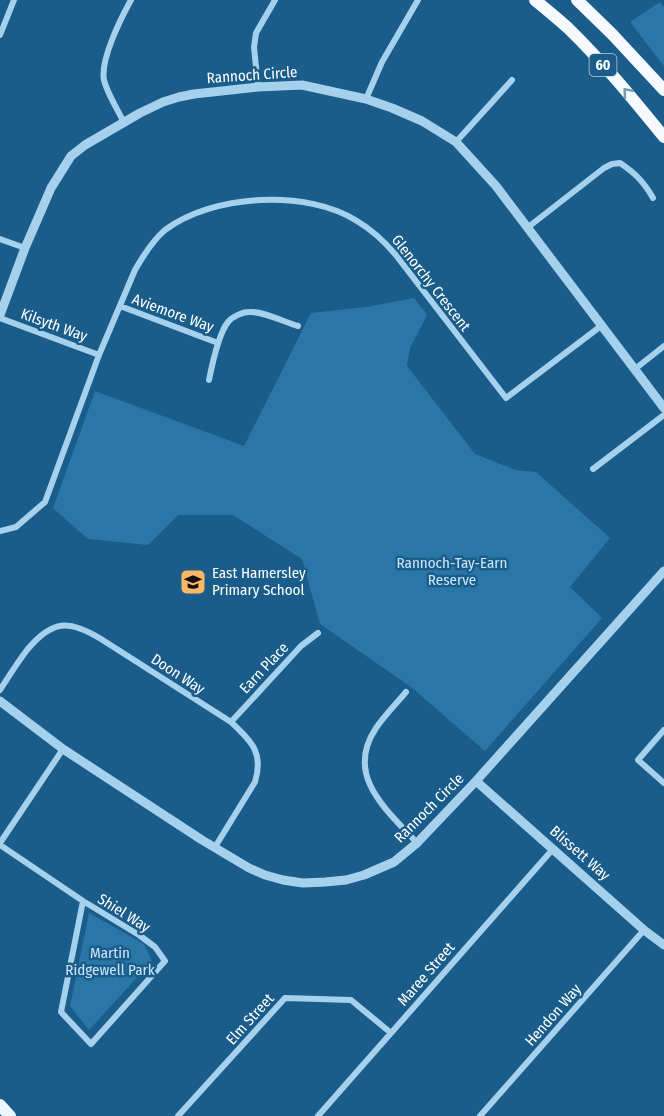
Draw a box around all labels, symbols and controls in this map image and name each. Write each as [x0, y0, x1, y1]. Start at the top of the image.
road number: 60 [590, 54, 616, 76]
street label: Rannoch Circle [206, 63, 298, 87]
one-way arrow [623, 88, 634, 99]
street label: Glenorchy Crescent [388, 231, 474, 335]
street label: Aviemore Way [130, 290, 217, 336]
street label: Kilsyth Way [18, 305, 90, 345]
park label: Rannoch-Tay-Earn Reserve [397, 554, 507, 589]
place label: East Hamersley Primary School [212, 564, 306, 599]
school or university icon: East Hamersley Primary School [178, 567, 208, 597]
street label: Earn Place [236, 639, 292, 697]
street label: Doon Way [148, 650, 209, 698]
street label: Rannoch Circle [391, 770, 467, 846]
street label: Blissett Way [546, 822, 614, 884]
street label: Shiel Way [94, 890, 154, 936]
street label: Maree Street [394, 939, 458, 1009]
park label: Martin Ridgewell Park [65, 944, 155, 979]
street label: Hendon Way [521, 980, 585, 1050]
street label: Elm Street [222, 990, 278, 1048]

